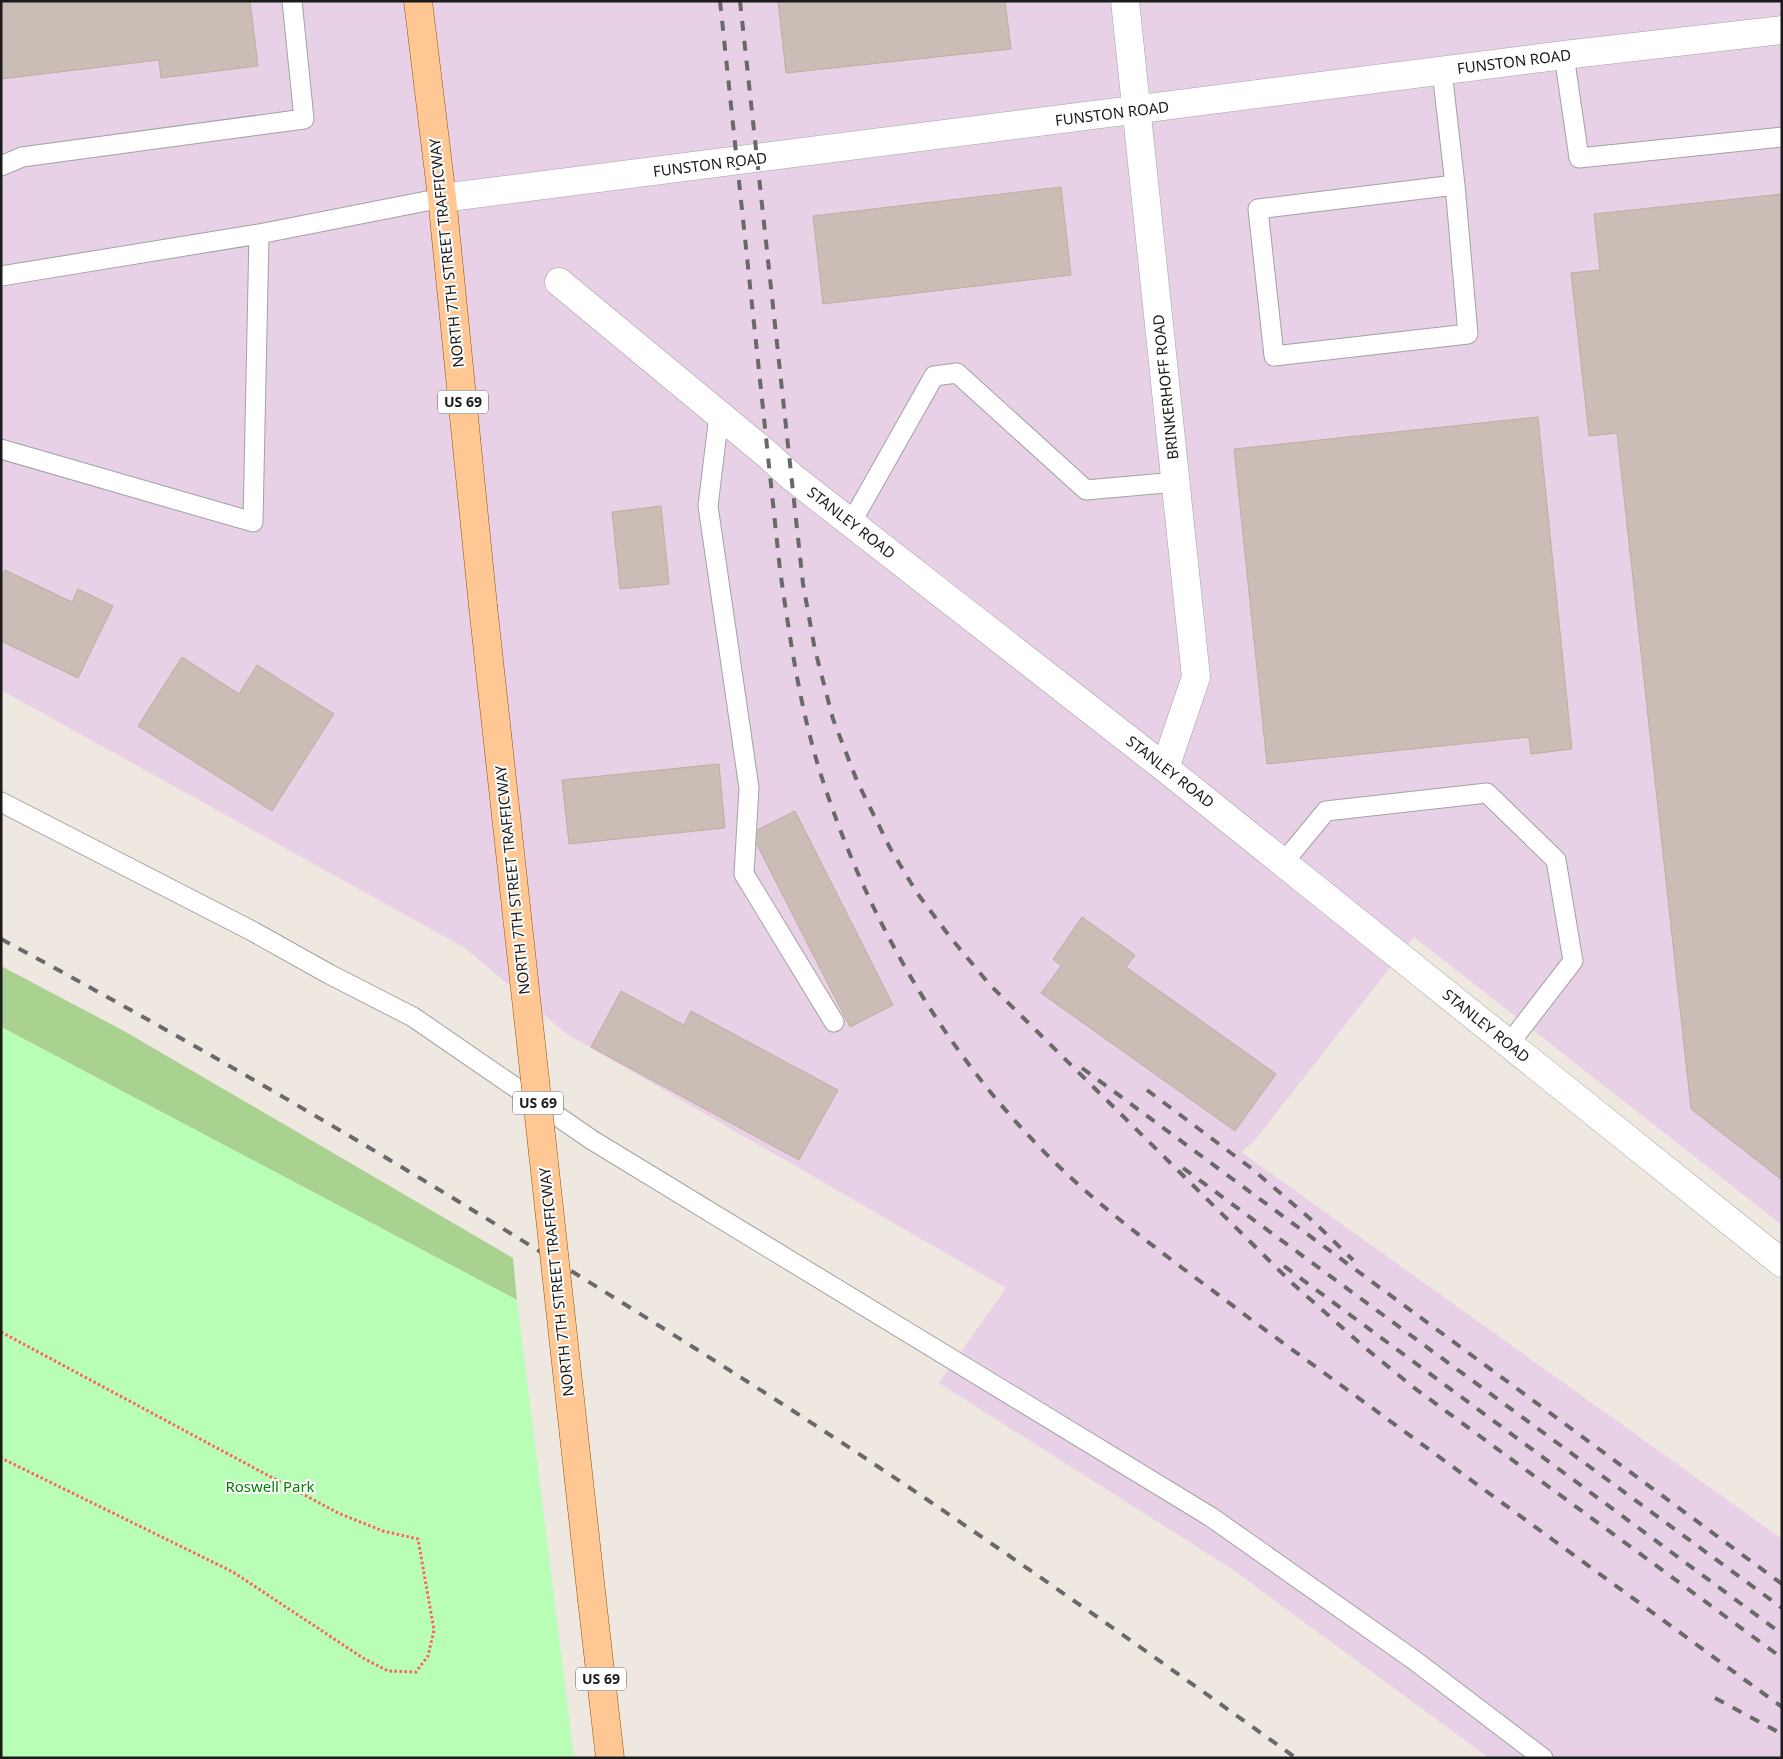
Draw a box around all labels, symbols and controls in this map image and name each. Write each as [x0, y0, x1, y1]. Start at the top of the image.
street label: FUNSTON ROAD [1456, 44, 1572, 78]
street label: FUNSTON ROAD [1054, 96, 1170, 130]
street label: NORTH 7TH STREET TRAFFICWAY [424, 137, 468, 369]
street label: FUNSTON ROAD [652, 147, 768, 181]
street label: BRINKERHOFF ROAD [1147, 313, 1183, 461]
road number: US 69 [438, 391, 488, 414]
street label: STANLEY ROAD [804, 482, 900, 563]
street label: STANLEY ROAD [1123, 731, 1219, 812]
street label: NORTH 7TH STREET TRAFFICWAY [490, 764, 534, 996]
street label: STANLEY ROAD [1439, 984, 1534, 1066]
road number: US 69 [513, 1092, 563, 1114]
street label: NORTH 7TH STREET TRAFFICWAY [534, 1166, 578, 1398]
park label: Roswell Park [225, 1476, 315, 1496]
road number: US 69 [576, 1668, 626, 1690]

